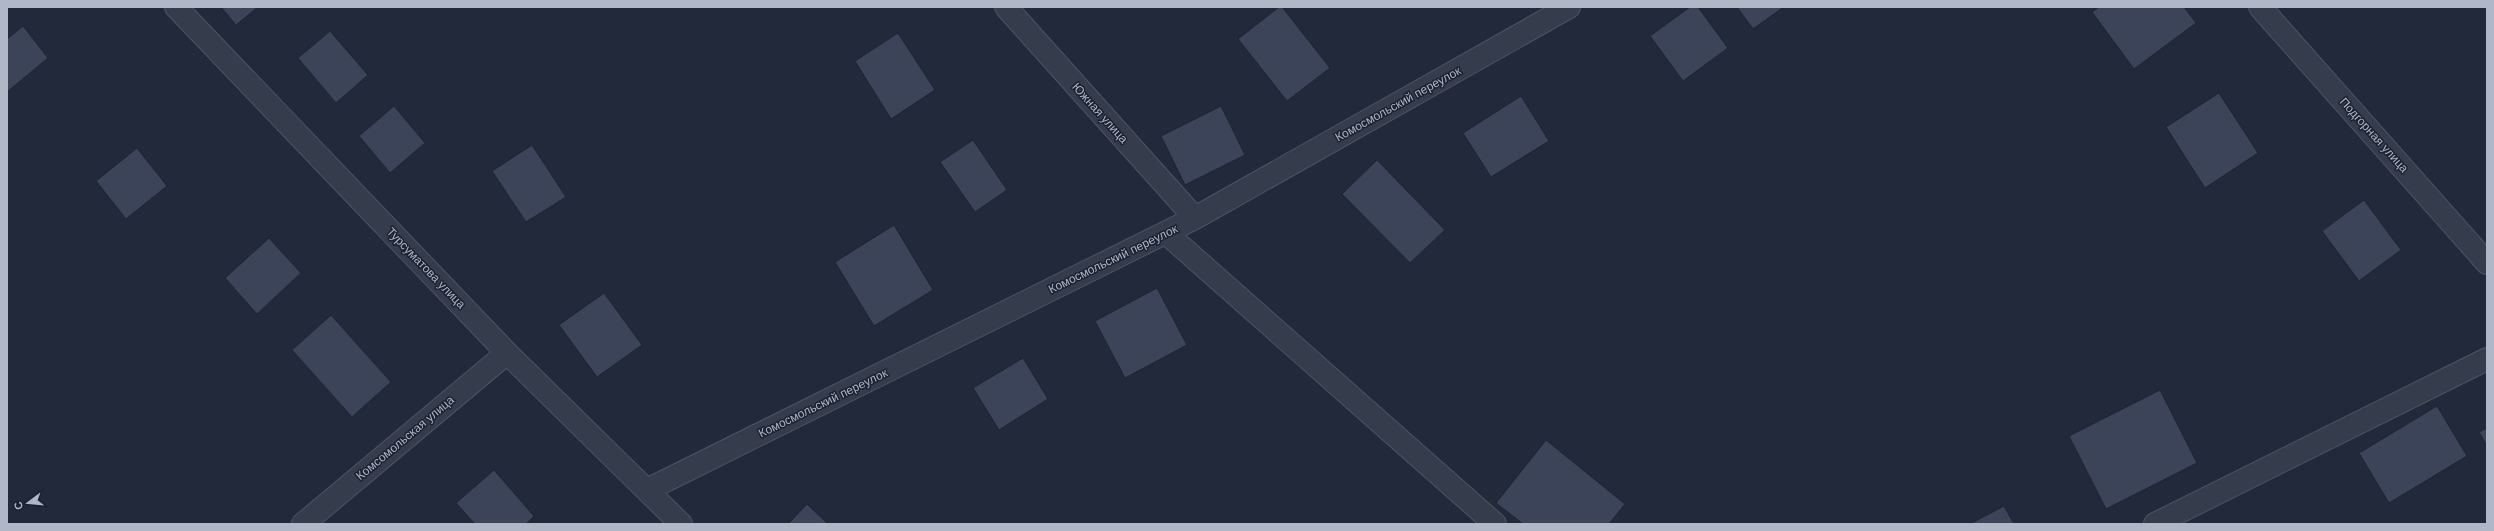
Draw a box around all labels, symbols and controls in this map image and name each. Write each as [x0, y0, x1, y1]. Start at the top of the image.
street label: Комосмольский переулок [1333, 63, 1464, 144]
street label: Южная улица [1069, 80, 1131, 146]
street label: Подгорная улица [2337, 95, 2411, 175]
street label: Комосмольский переулок [1046, 221, 1180, 296]
street label: Турсуматова улица [384, 225, 468, 312]
street label: Комосмольский переулок [756, 365, 890, 440]
street label: Комсомольская улица [353, 393, 457, 483]
north arrow [8, 483, 48, 523]
text: С [12, 500, 25, 511]

